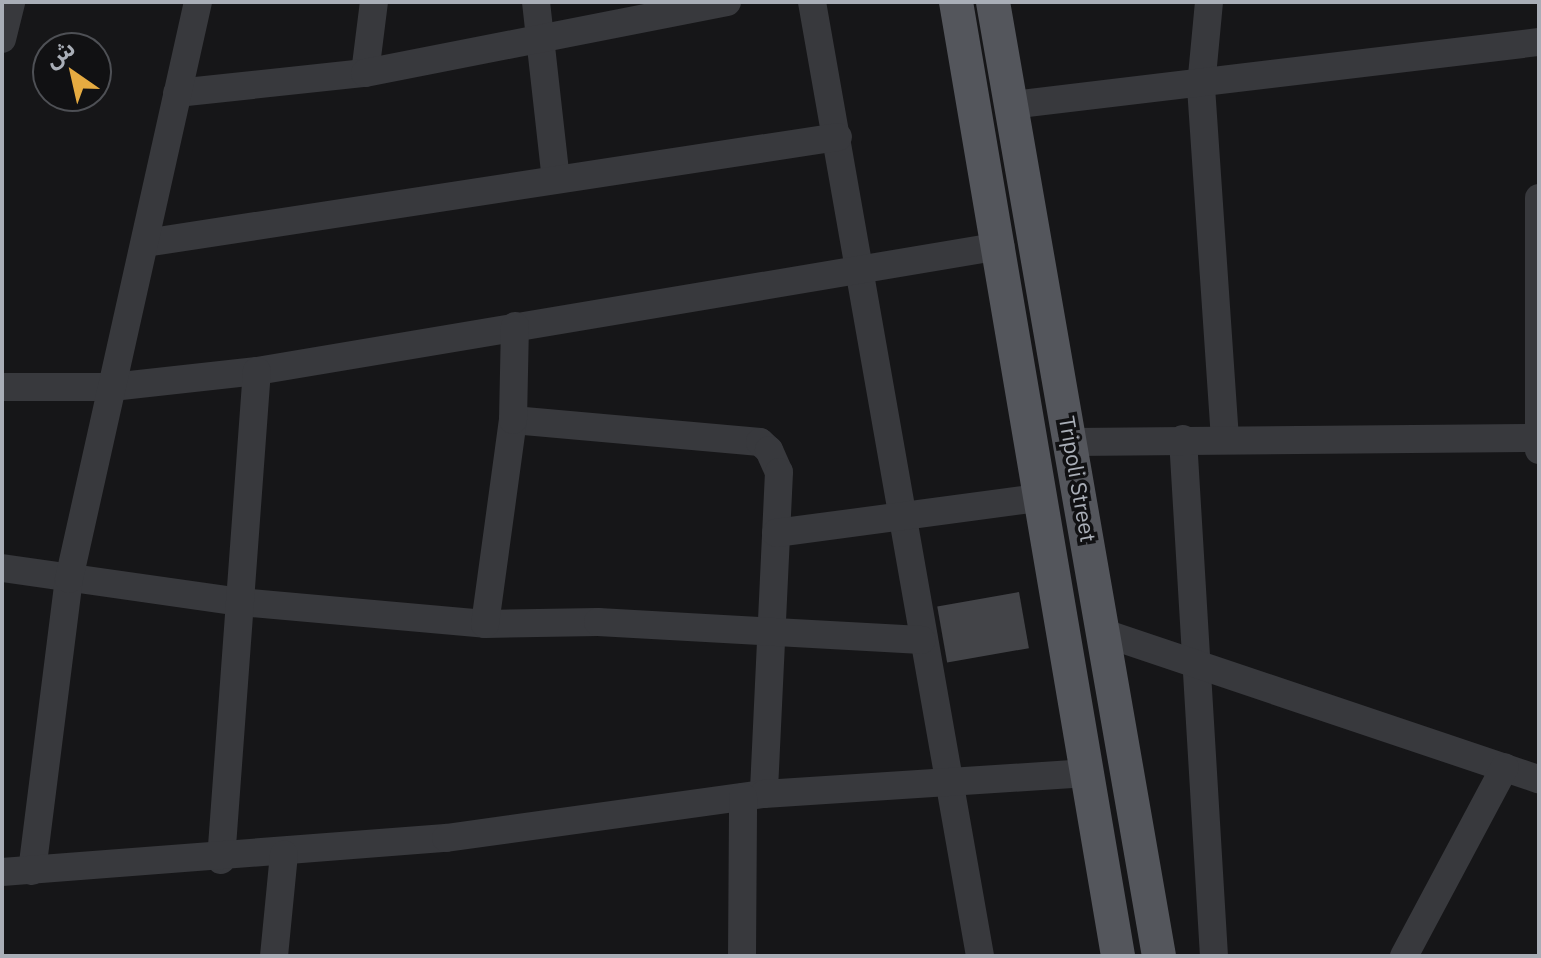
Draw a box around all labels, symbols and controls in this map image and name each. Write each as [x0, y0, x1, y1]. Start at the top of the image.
north arrow [32, 32, 112, 112]
text: ش [39, 33, 80, 74]
street label: Tripoli Street [1054, 414, 1102, 544]

